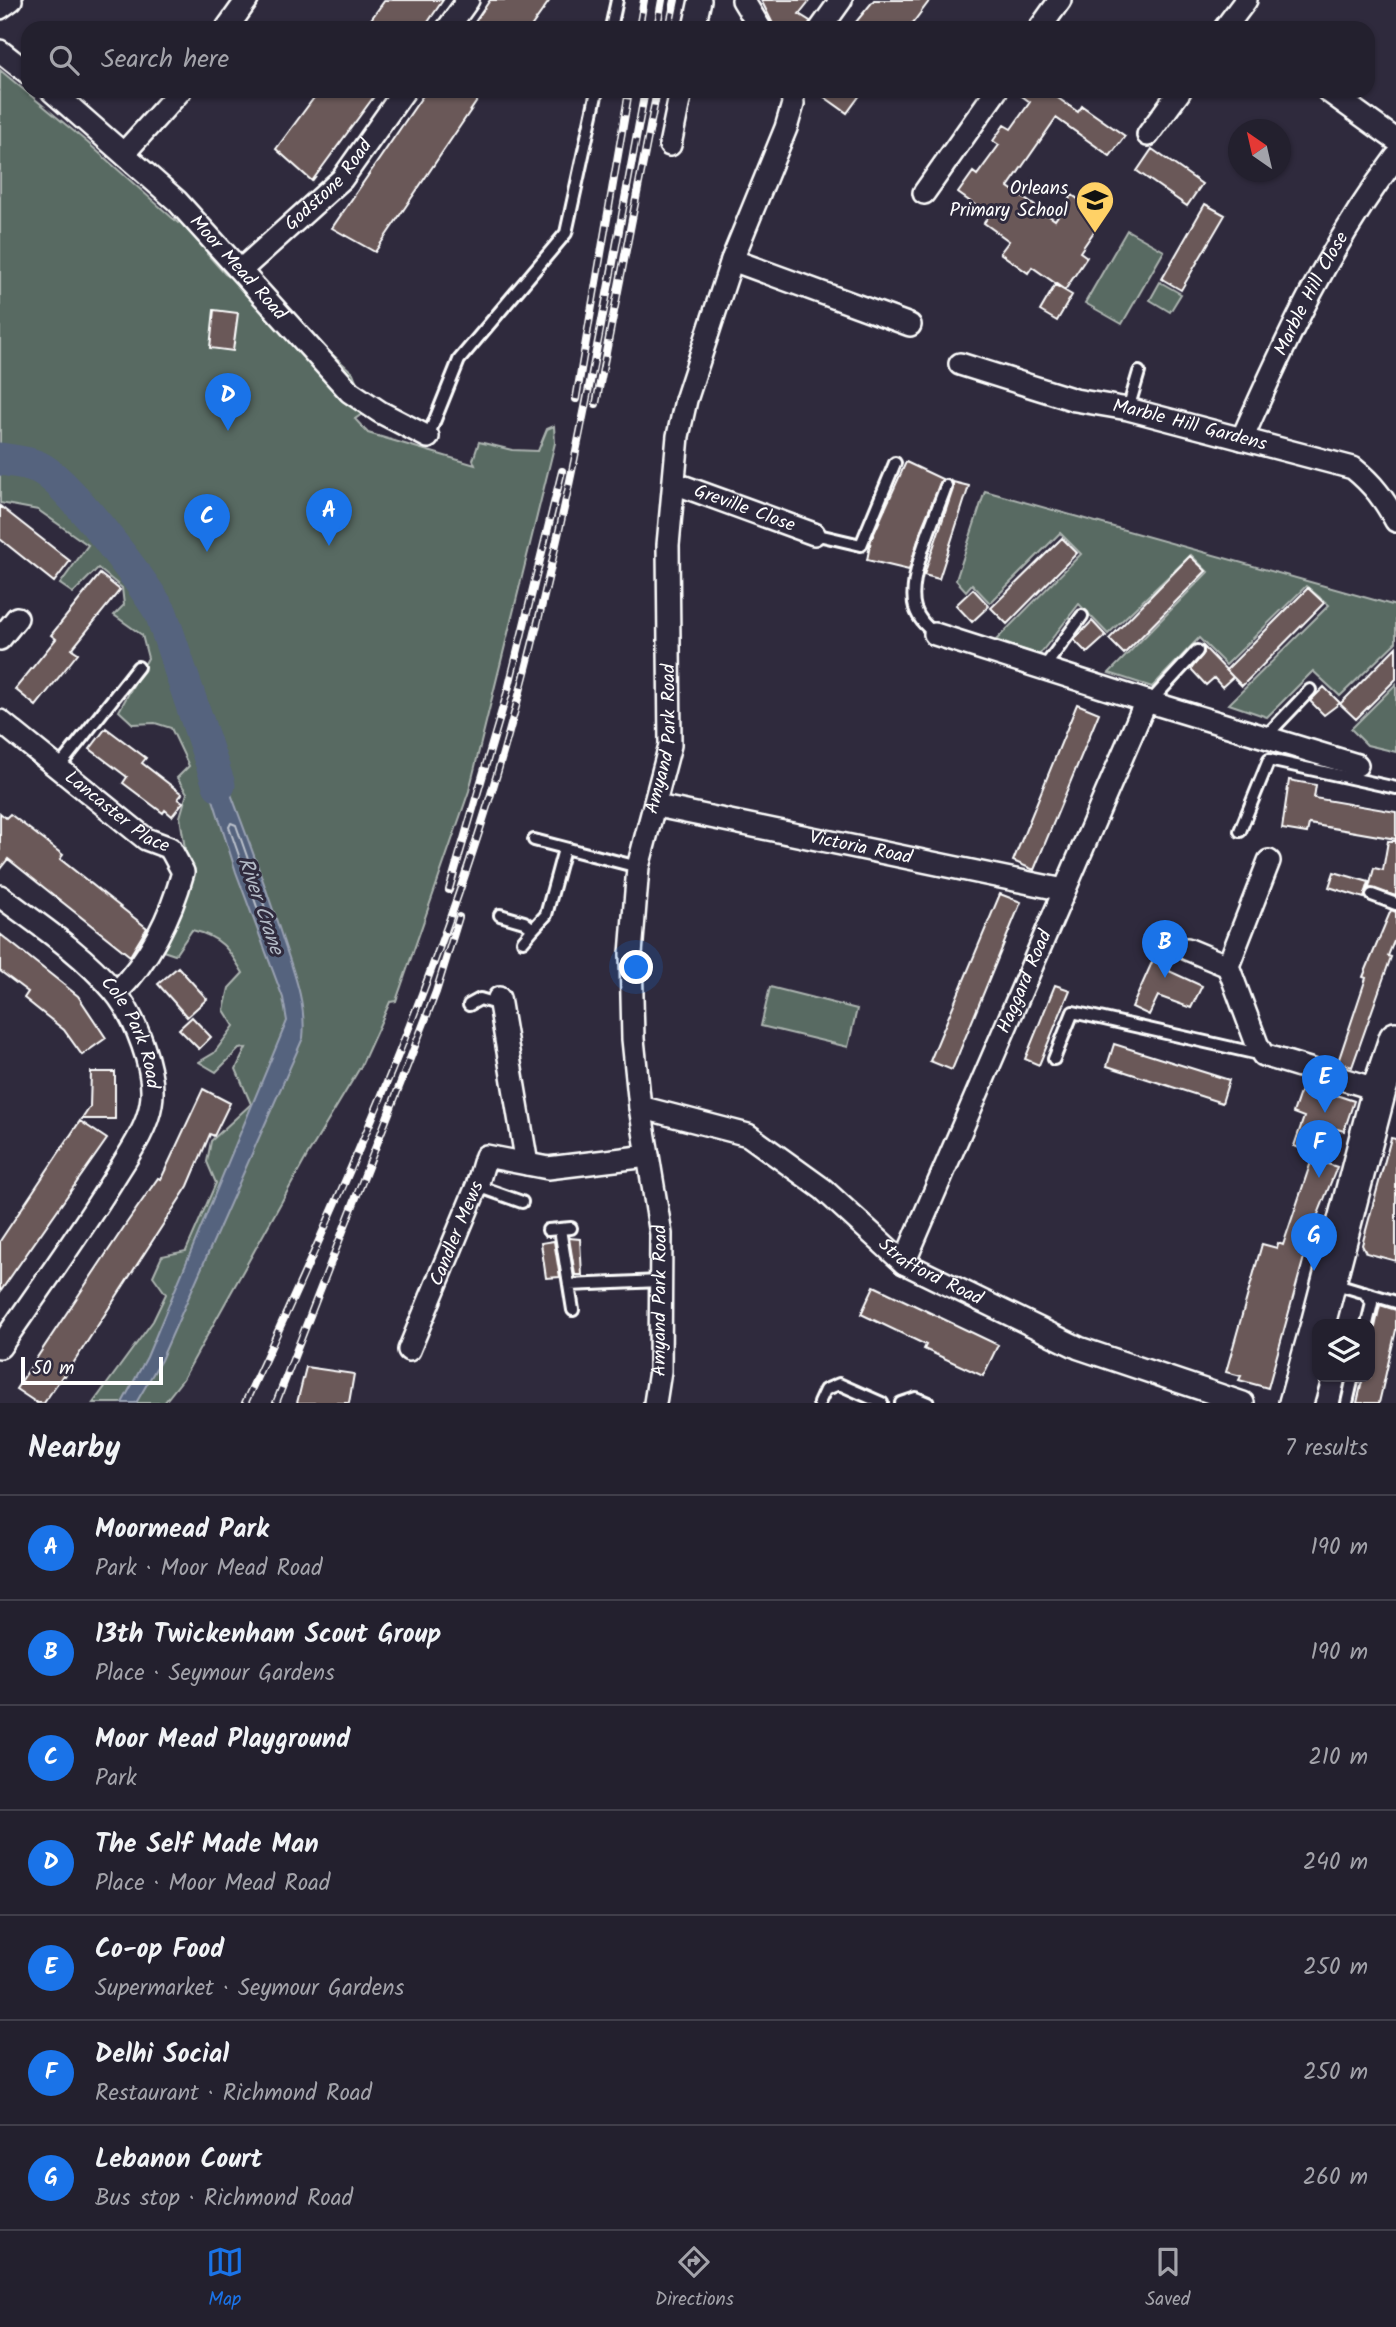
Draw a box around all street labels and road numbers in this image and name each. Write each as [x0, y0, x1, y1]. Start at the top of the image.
street label: Godstone Road [278, 133, 381, 239]
street label: Moor Mead Road [182, 208, 294, 328]
street label: Marble Hill Close [1267, 226, 1357, 361]
street label: Marble Hill Gardens [1110, 392, 1270, 460]
street label: Greville Close [690, 476, 800, 541]
street label: Amyand Park Road [638, 663, 685, 817]
street label: Lancaster Place [58, 763, 174, 862]
street label: Victoria Road [806, 823, 915, 873]
street label: Haggard Road [989, 925, 1061, 1038]
street label: Cole Park Road [93, 969, 167, 1090]
street label: Candler Mews [422, 1178, 493, 1291]
street label: Amyand Park Road [645, 1222, 676, 1376]
street label: Strafford Road [871, 1231, 988, 1314]

